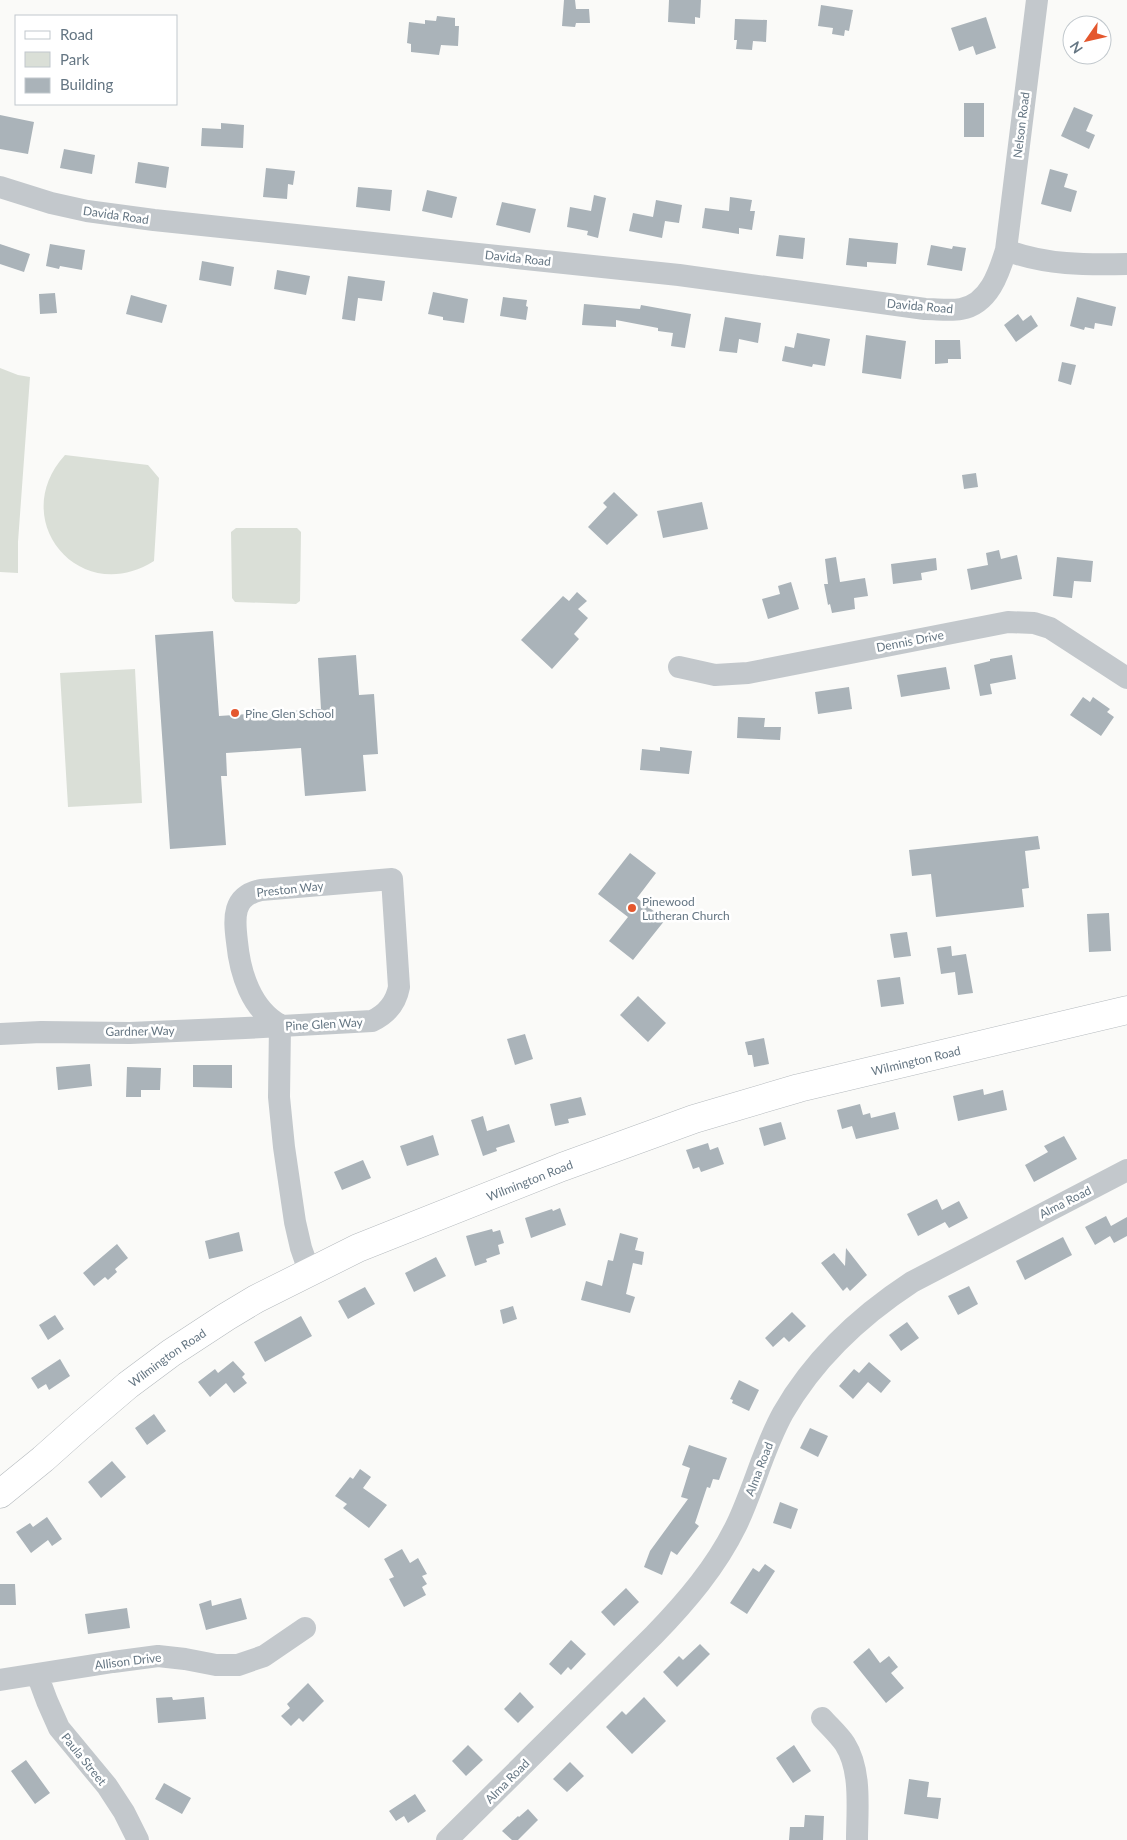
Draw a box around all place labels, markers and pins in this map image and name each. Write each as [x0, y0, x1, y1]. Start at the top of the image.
place label: Pine Glen School [245, 706, 334, 721]
marker: Pine Glen School [229, 707, 241, 719]
place label: Pinewood Lutheran Church [642, 894, 730, 923]
marker: Pinewood Lutheran Church [626, 902, 638, 914]

